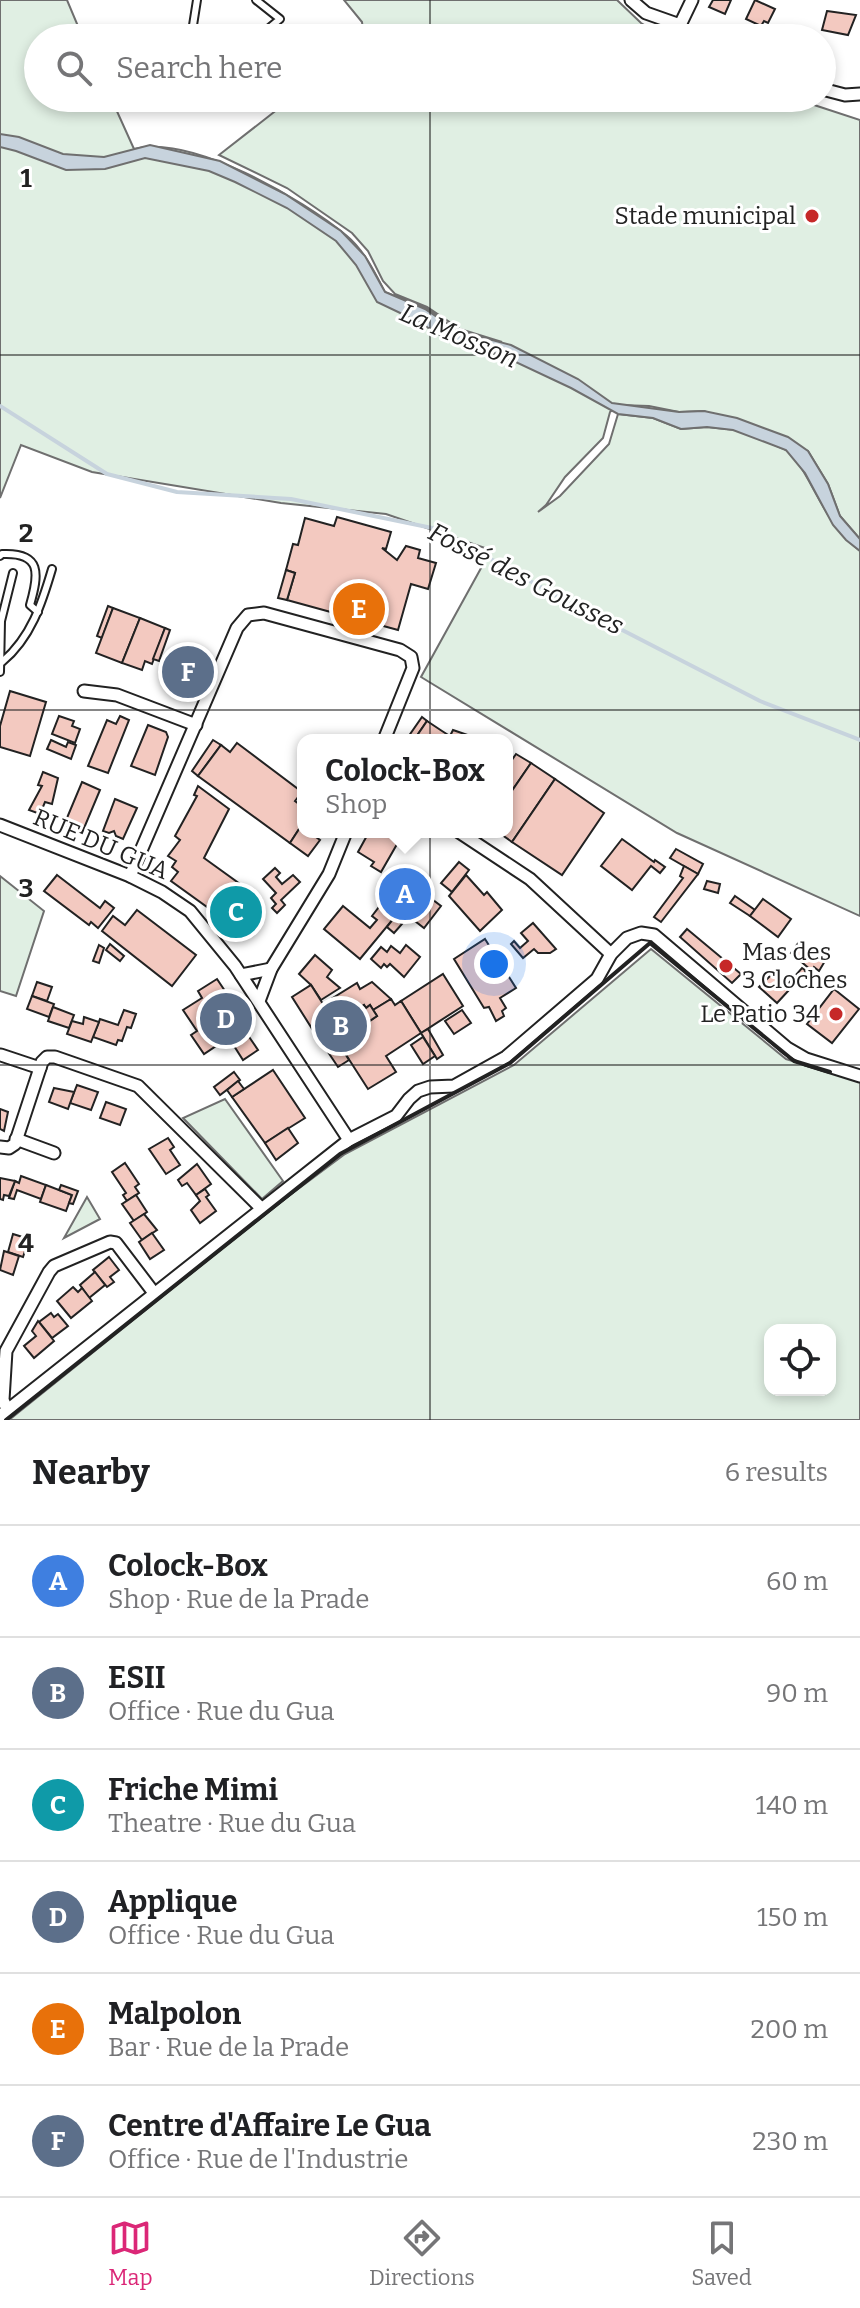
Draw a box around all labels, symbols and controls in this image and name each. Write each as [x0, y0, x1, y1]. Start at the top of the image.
search box [24, 24, 836, 112]
icon: search [52, 46, 96, 90]
text: Search here [116, 50, 283, 86]
text: 1 [20, 163, 32, 194]
place label: Stade municipal [615, 202, 796, 230]
marker: Stade municipal [803, 207, 821, 225]
water label: La Mosson [395, 297, 523, 375]
water label: Fossé des Gousses [423, 516, 629, 642]
text: 2 [19, 518, 33, 549]
pin: E [333, 579, 385, 639]
pin: F [162, 642, 214, 702]
popup [297, 734, 513, 838]
text: Colock-Box [325, 753, 485, 789]
text: Shop [325, 789, 387, 820]
street label: RUE DU GUA [29, 803, 173, 885]
pin: A [379, 864, 431, 924]
text: 3 [19, 873, 33, 904]
pin: C [210, 882, 262, 942]
place label: Mas des 3 Cloches [742, 938, 847, 994]
your location [474, 944, 514, 984]
marker: Mas des 3 Cloches [717, 957, 735, 975]
pin: D [200, 989, 252, 1049]
pin: B [315, 996, 367, 1056]
place label: Le Patio 34 [700, 1000, 820, 1028]
marker: Le Patio 34 [827, 1005, 845, 1023]
text: 4 [18, 1228, 34, 1259]
map controls [764, 1324, 836, 1396]
button: locate [764, 1324, 836, 1396]
text: Nearby [32, 1452, 150, 1493]
text: 6 results [725, 1457, 828, 1488]
text: Colock-Box [108, 1548, 268, 1584]
text: A [49, 1566, 67, 1597]
text: 60 m [766, 1566, 828, 1597]
text: Shop · Rue de la Prade [108, 1584, 370, 1615]
text: ESII [108, 1660, 166, 1696]
text: B [50, 1678, 66, 1709]
text: 90 m [766, 1678, 828, 1709]
text: Office · Rue du Gua [108, 1696, 335, 1727]
text: Friche Mimi [108, 1772, 278, 1808]
text: C [50, 1790, 66, 1821]
text: 140 m [756, 1790, 828, 1821]
text: Theatre · Rue du Gua [108, 1808, 356, 1839]
text: Applique [108, 1884, 238, 1920]
text: D [49, 1902, 67, 1933]
text: 150 m [757, 1902, 828, 1933]
text: Office · Rue du Gua [108, 1920, 335, 1951]
text: Malpolon [108, 1996, 241, 2032]
text: E [50, 2014, 66, 2045]
text: 200 m [751, 2014, 828, 2045]
text: Bar · Rue de la Prade [108, 2032, 349, 2063]
text: Centre d'Affaire Le Gua [108, 2108, 431, 2144]
text: F [51, 2126, 65, 2157]
text: 230 m [752, 2126, 828, 2157]
text: Office · Rue de l'Industrie [108, 2144, 409, 2175]
tab: Map [108, 2216, 153, 2291]
tab: Directions [369, 2216, 475, 2291]
tab: Saved [691, 2216, 752, 2291]

